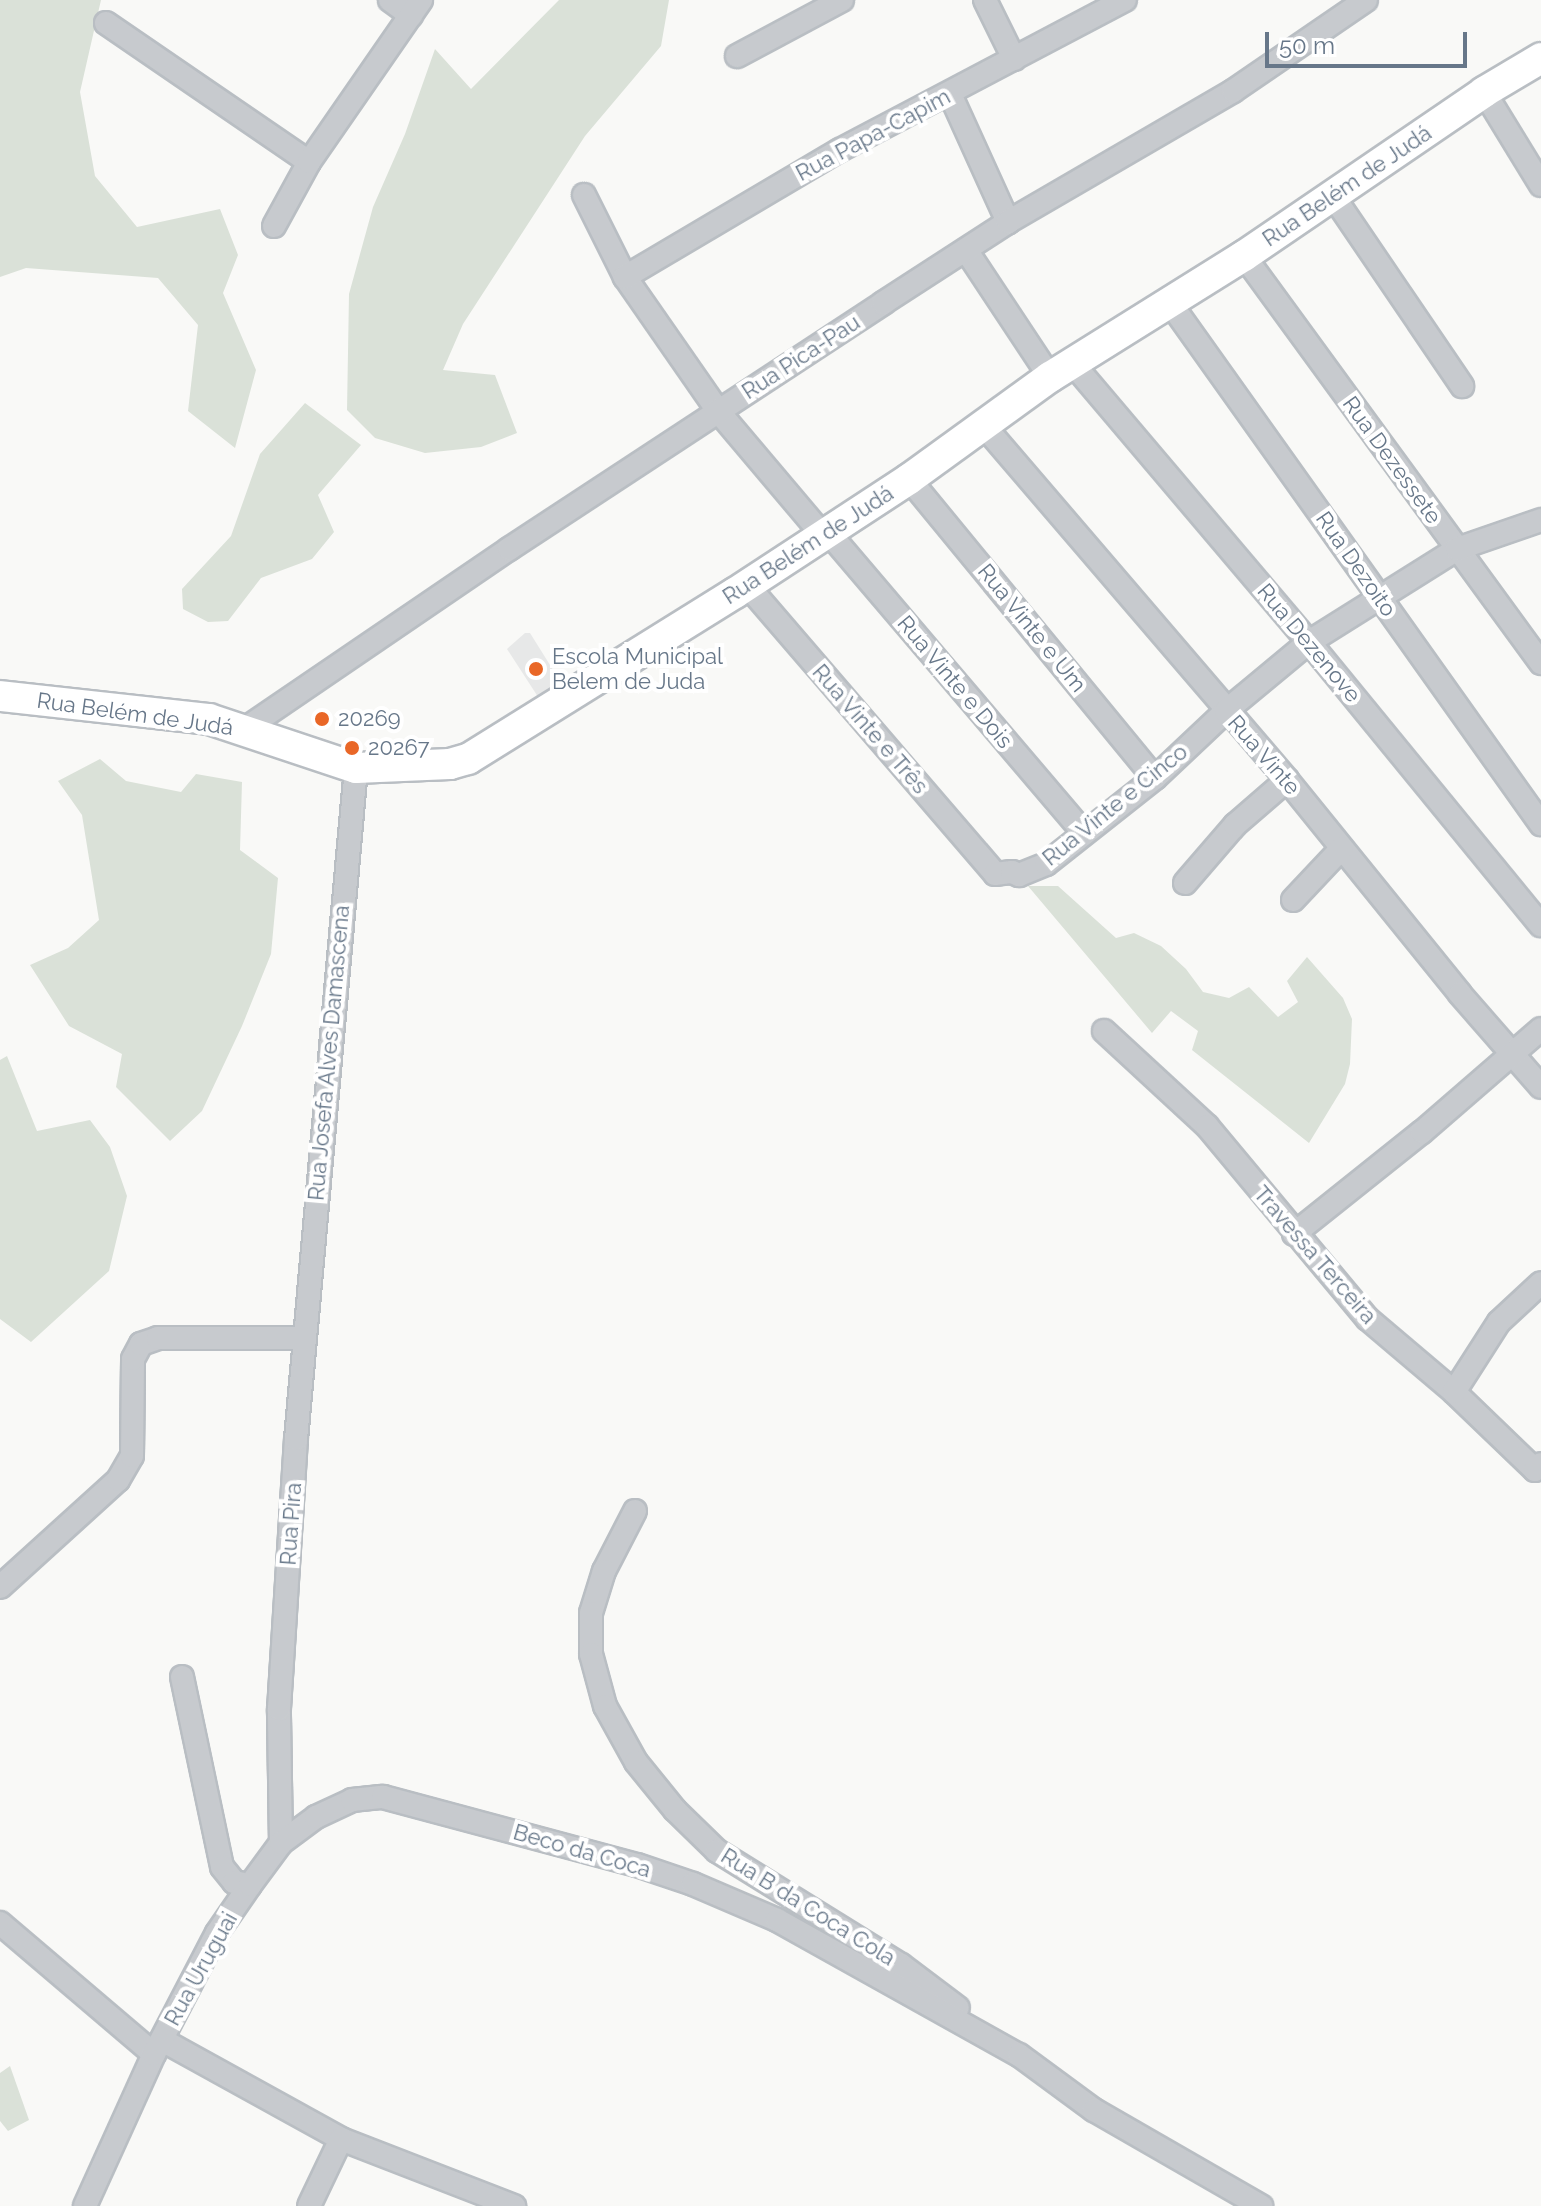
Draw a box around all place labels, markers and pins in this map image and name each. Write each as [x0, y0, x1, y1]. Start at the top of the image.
place label: Escola Municipal Belem de Juda [552, 643, 723, 694]
marker: Escola Municipal Belem de Juda [527, 660, 545, 678]
place label: 20269 [338, 706, 401, 732]
marker: 20269 [313, 710, 331, 728]
place label: 20267 [368, 735, 429, 761]
marker: 20267 [343, 739, 361, 757]

